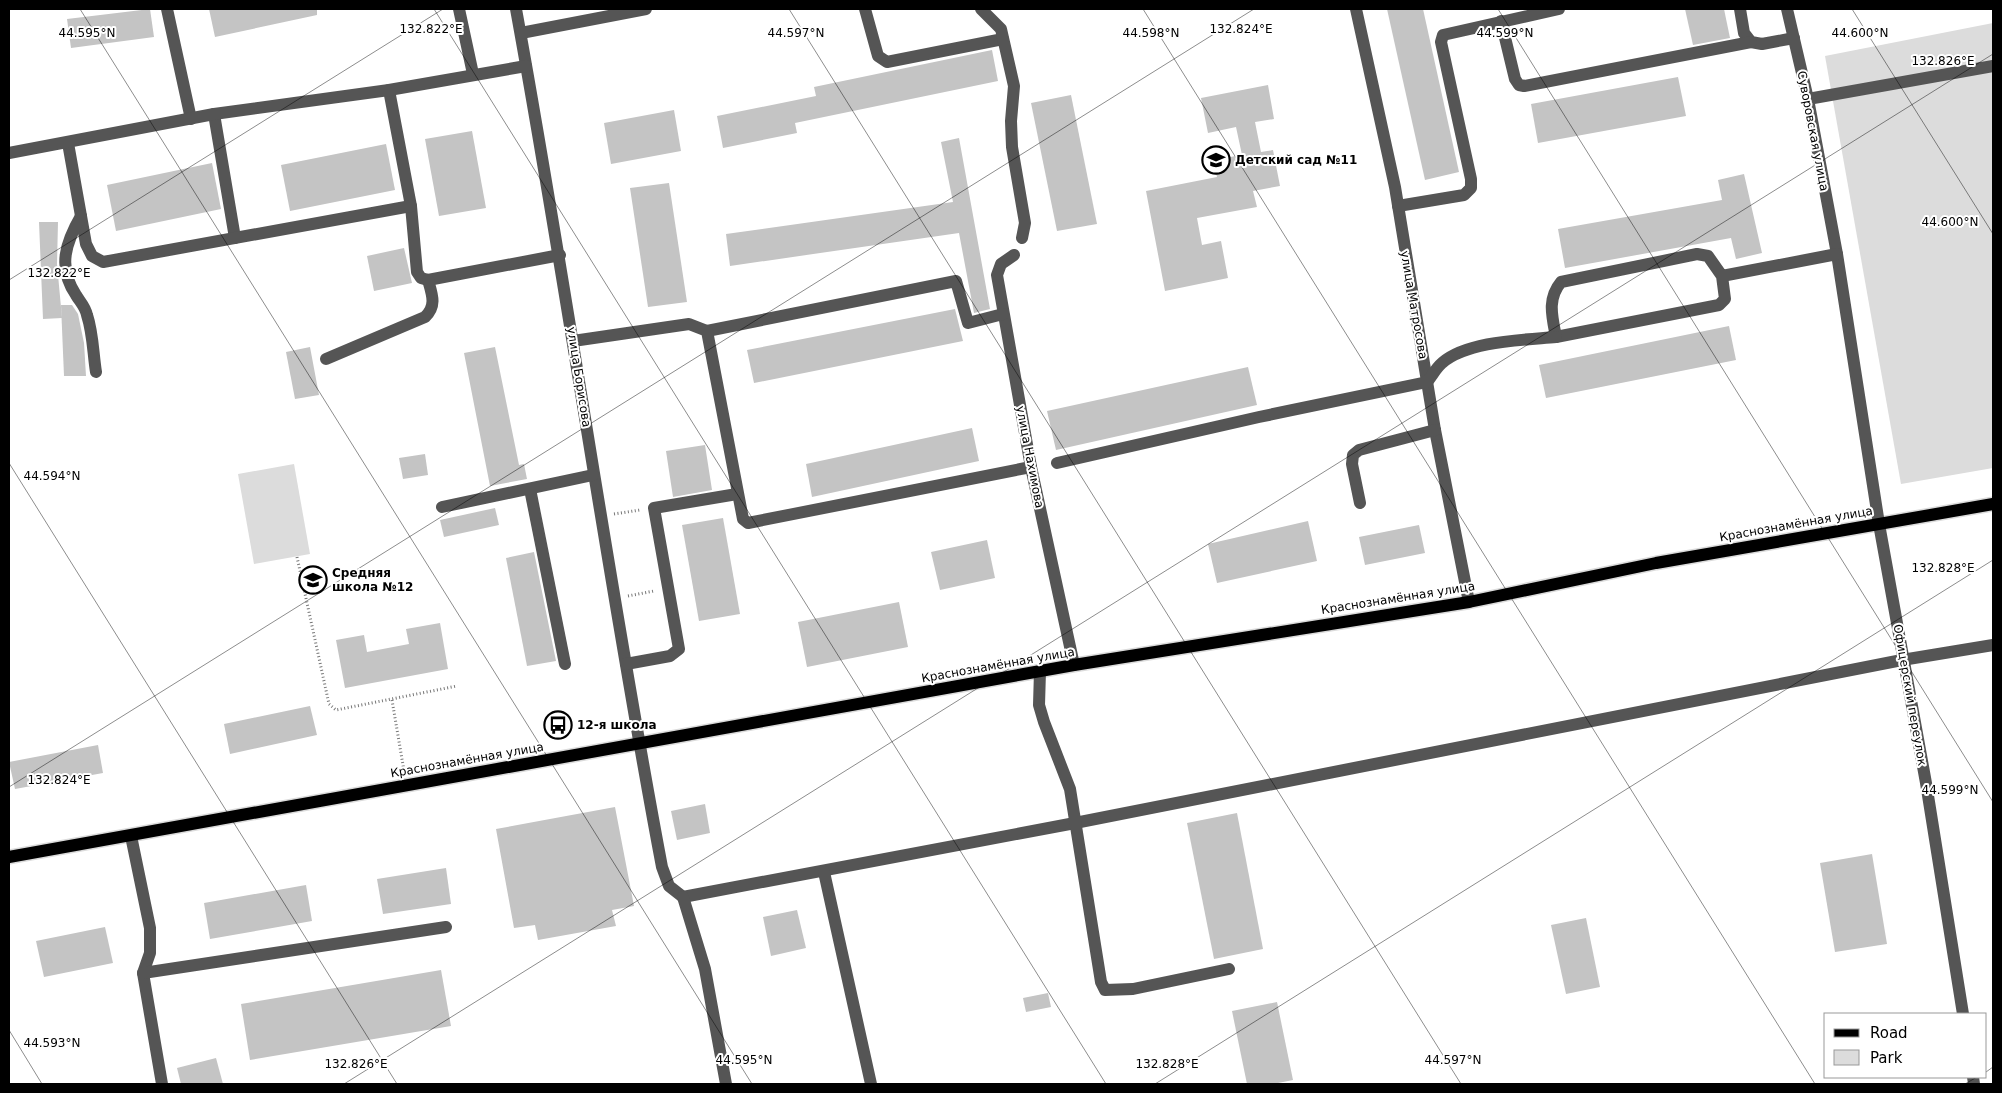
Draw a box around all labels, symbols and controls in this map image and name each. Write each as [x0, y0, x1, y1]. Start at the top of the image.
text: 132.822°E [399, 22, 463, 36]
text: 132.824°E [1209, 22, 1273, 36]
text: 44.595°N [59, 26, 115, 40]
text: 44.597°N [768, 26, 824, 40]
text: 44.598°N [1123, 26, 1179, 40]
text: 44.599°N [1477, 26, 1533, 40]
text: 44.600°N [1832, 26, 1888, 40]
text: 132.826°E [1911, 54, 1975, 68]
street label: Суворовская улица [1794, 70, 1832, 192]
school or university icon: Детский сад №11 [1201, 145, 1231, 175]
place label: Детский сад №11 [1235, 153, 1357, 167]
text: 44.600°N [1922, 215, 1978, 229]
street label: улица Матросова [1398, 250, 1430, 360]
text: 132.822°E [27, 266, 91, 280]
street label: улица Борисова [564, 326, 594, 428]
street label: улица Нахимова [1013, 405, 1047, 509]
text: 44.594°N [24, 469, 80, 483]
street label: Краснознамённая улица [1718, 504, 1874, 544]
text: 132.828°E [1911, 561, 1975, 575]
school or university icon: Средняя школа №12 [298, 565, 328, 595]
place label: Средняя школа №12 [332, 566, 413, 594]
street label: Краснознамённая улица [1320, 579, 1476, 617]
street label: Офицерский переулок [1891, 623, 1929, 767]
street label: Краснознамённая улица [920, 645, 1076, 685]
bus stop icon: 12-я школа [543, 710, 573, 740]
place label: 12-я школа [577, 718, 657, 732]
street label: Краснознамённая улица [389, 740, 545, 780]
text: 132.824°E [27, 773, 91, 787]
text: 44.599°N [1922, 783, 1978, 797]
legend [1824, 1013, 1987, 1078]
text: Road [1870, 1024, 1908, 1042]
text: 44.593°N [24, 1036, 80, 1050]
text: Park [1870, 1049, 1903, 1067]
text: 44.595°N [716, 1053, 772, 1067]
text: 44.597°N [1425, 1053, 1481, 1067]
text: 132.826°E [324, 1057, 388, 1071]
text: 132.828°E [1135, 1057, 1199, 1071]

